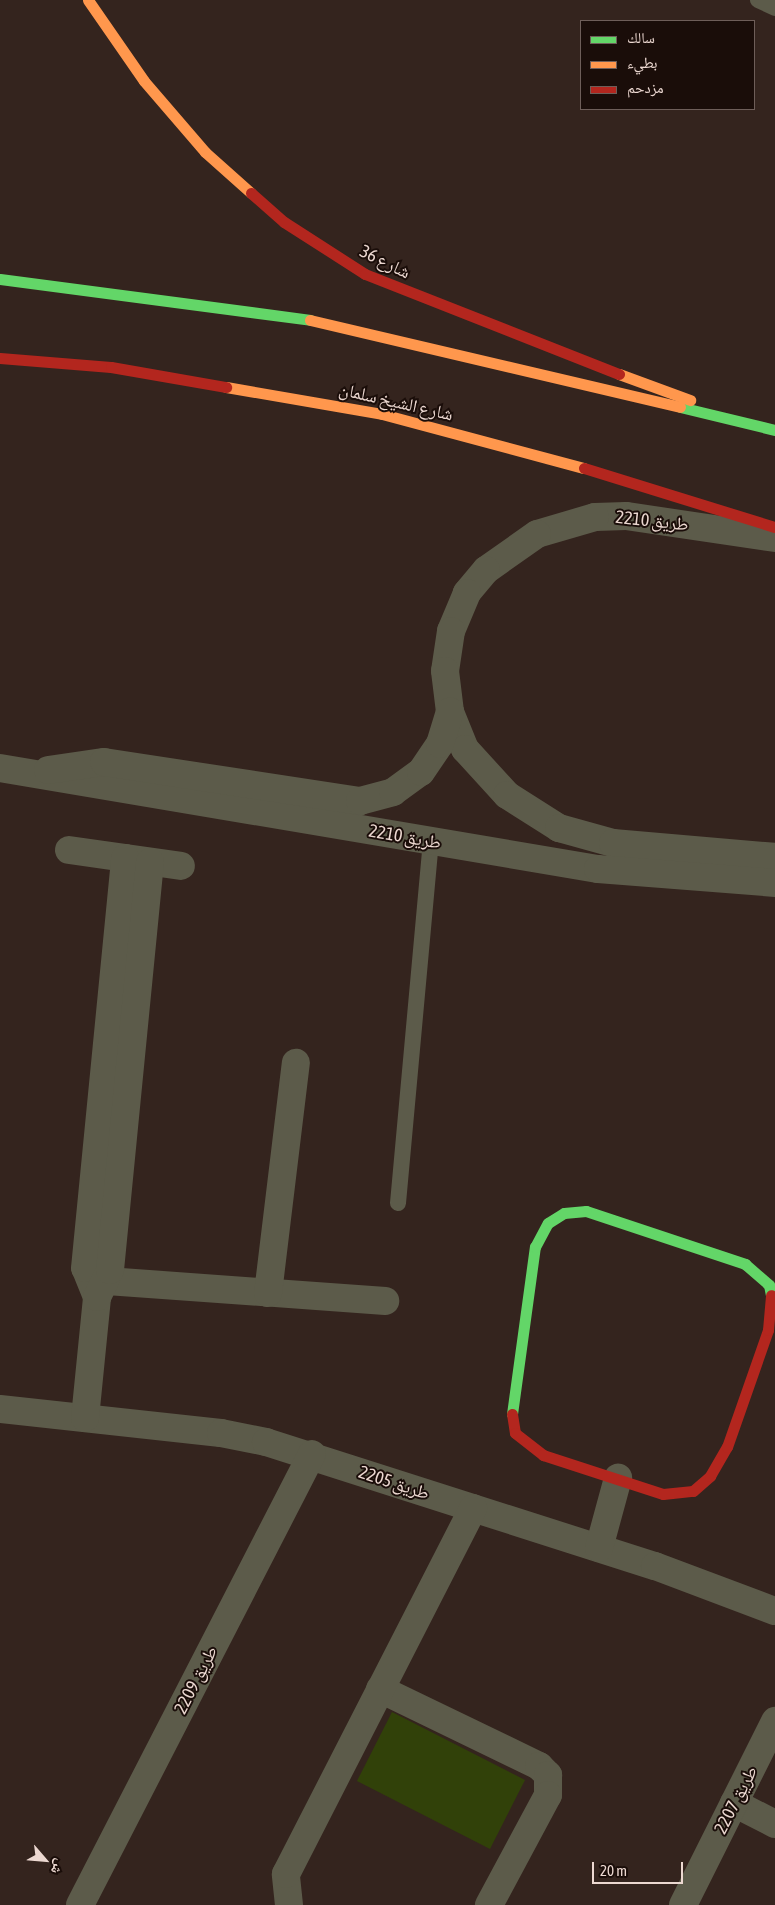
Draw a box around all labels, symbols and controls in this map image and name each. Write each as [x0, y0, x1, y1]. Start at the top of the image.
legend [580, 20, 755, 110]
text: سالك [627, 29, 655, 46]
text: بطيء [627, 54, 657, 71]
text: مزدحم [627, 79, 664, 96]
street label: شارع 36 [356, 241, 414, 283]
street label: شارع الشيخ سلمان [337, 378, 455, 426]
street label: طريق 2210 [614, 506, 690, 536]
street label: طريق 2210 [367, 820, 443, 854]
street label: طريق 2205 [356, 1461, 432, 1505]
street label: طريق 2209 [170, 1642, 222, 1718]
street label: طريق 2207 [710, 1762, 762, 1838]
north arrow [20, 1835, 70, 1885]
scale bar [595, 1852, 686, 1884]
text: ش [48, 1857, 69, 1877]
text: 20 m [600, 1862, 627, 1879]

